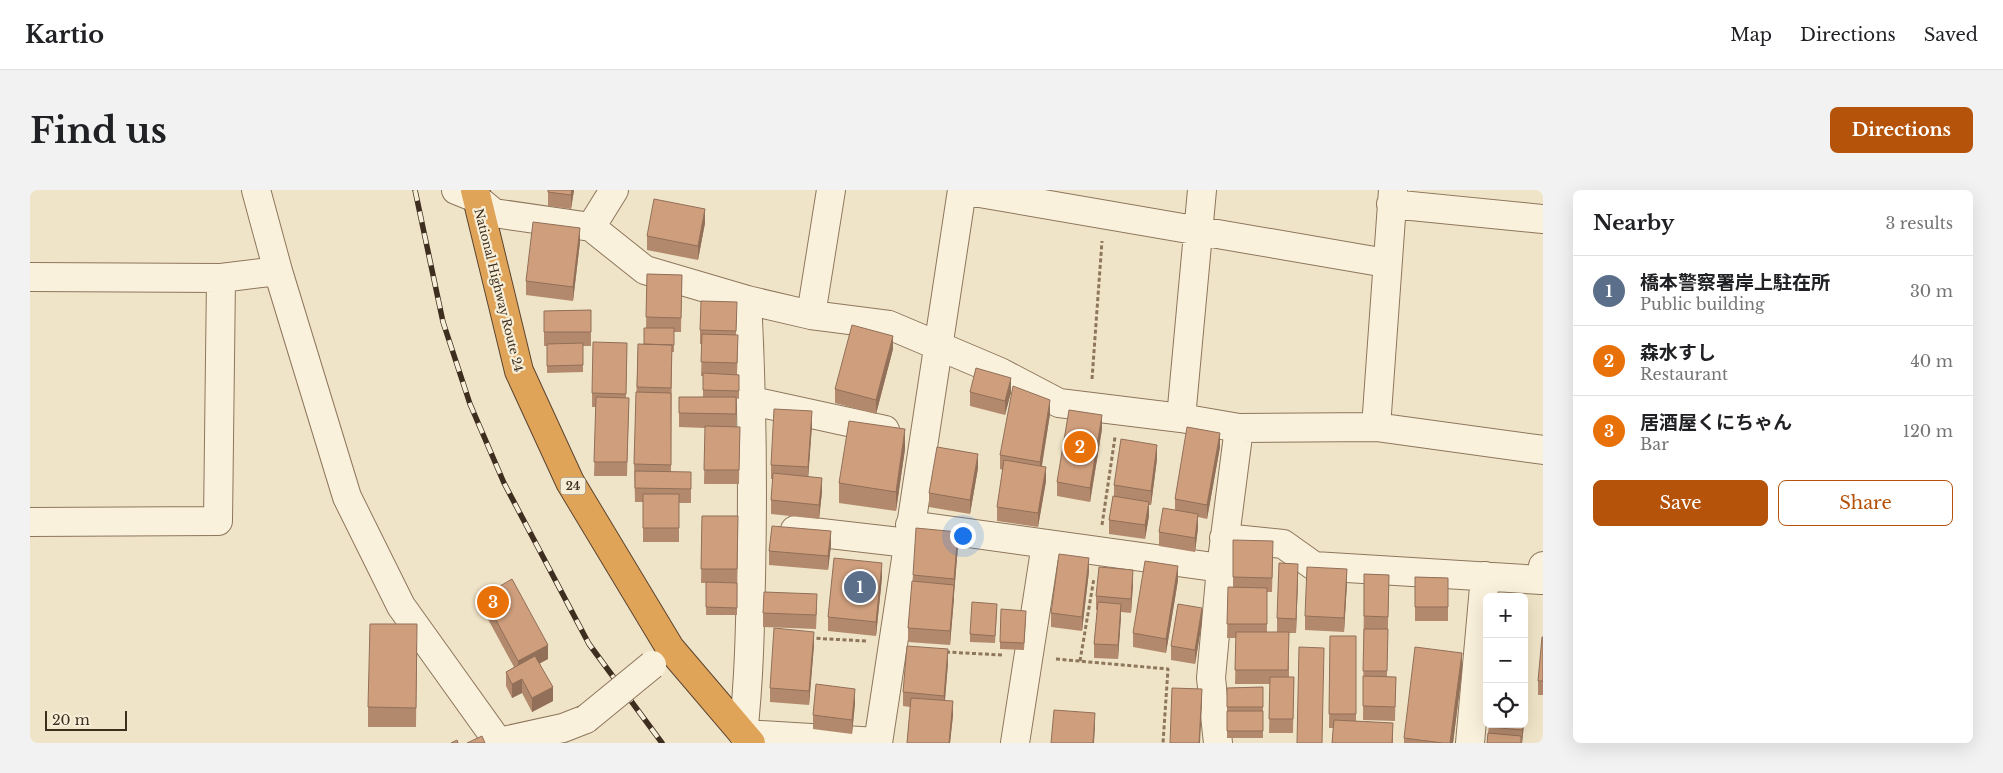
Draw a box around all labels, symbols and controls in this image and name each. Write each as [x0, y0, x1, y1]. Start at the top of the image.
text: Kartio [25, 20, 104, 49]
text: Map [1730, 24, 1772, 46]
text: Directions [1800, 24, 1896, 46]
text: Saved [1924, 24, 1978, 46]
button: Directions [1830, 107, 1973, 153]
text: Find us [30, 109, 167, 152]
street label: National Highway Route 24 [471, 207, 527, 373]
text: Nearby [1593, 210, 1674, 236]
text: 3 results [1885, 213, 1953, 233]
text: 橋本警察署岸上駐在所 [1640, 271, 1830, 294]
text: 1 [1606, 281, 1612, 301]
text: 30 m [1910, 281, 1953, 301]
text: Public building [1640, 294, 1765, 314]
text: 森水すし [1640, 341, 1716, 364]
text: 2 [1604, 351, 1614, 371]
text: 40 m [1910, 351, 1953, 371]
text: Restaurant [1640, 364, 1728, 384]
text: 居酒屋くにちゃん [1640, 411, 1792, 434]
text: 3 [1604, 421, 1614, 441]
text: 120 m [1903, 421, 1953, 441]
pin: 2 [1064, 428, 1096, 466]
text: Bar [1640, 434, 1669, 454]
road number: 24 [560, 478, 586, 494]
button: Save [1593, 480, 1768, 526]
button: Share [1778, 480, 1953, 526]
your location [950, 523, 976, 549]
pin: 1 [844, 568, 876, 606]
pin: 3 [477, 583, 509, 621]
map controls [1483, 593, 1528, 728]
button: + [1483, 593, 1528, 638]
button: − [1483, 638, 1528, 683]
button: locate [1483, 683, 1528, 728]
scale bar [45, 708, 128, 731]
text: 20 m [52, 711, 90, 729]

